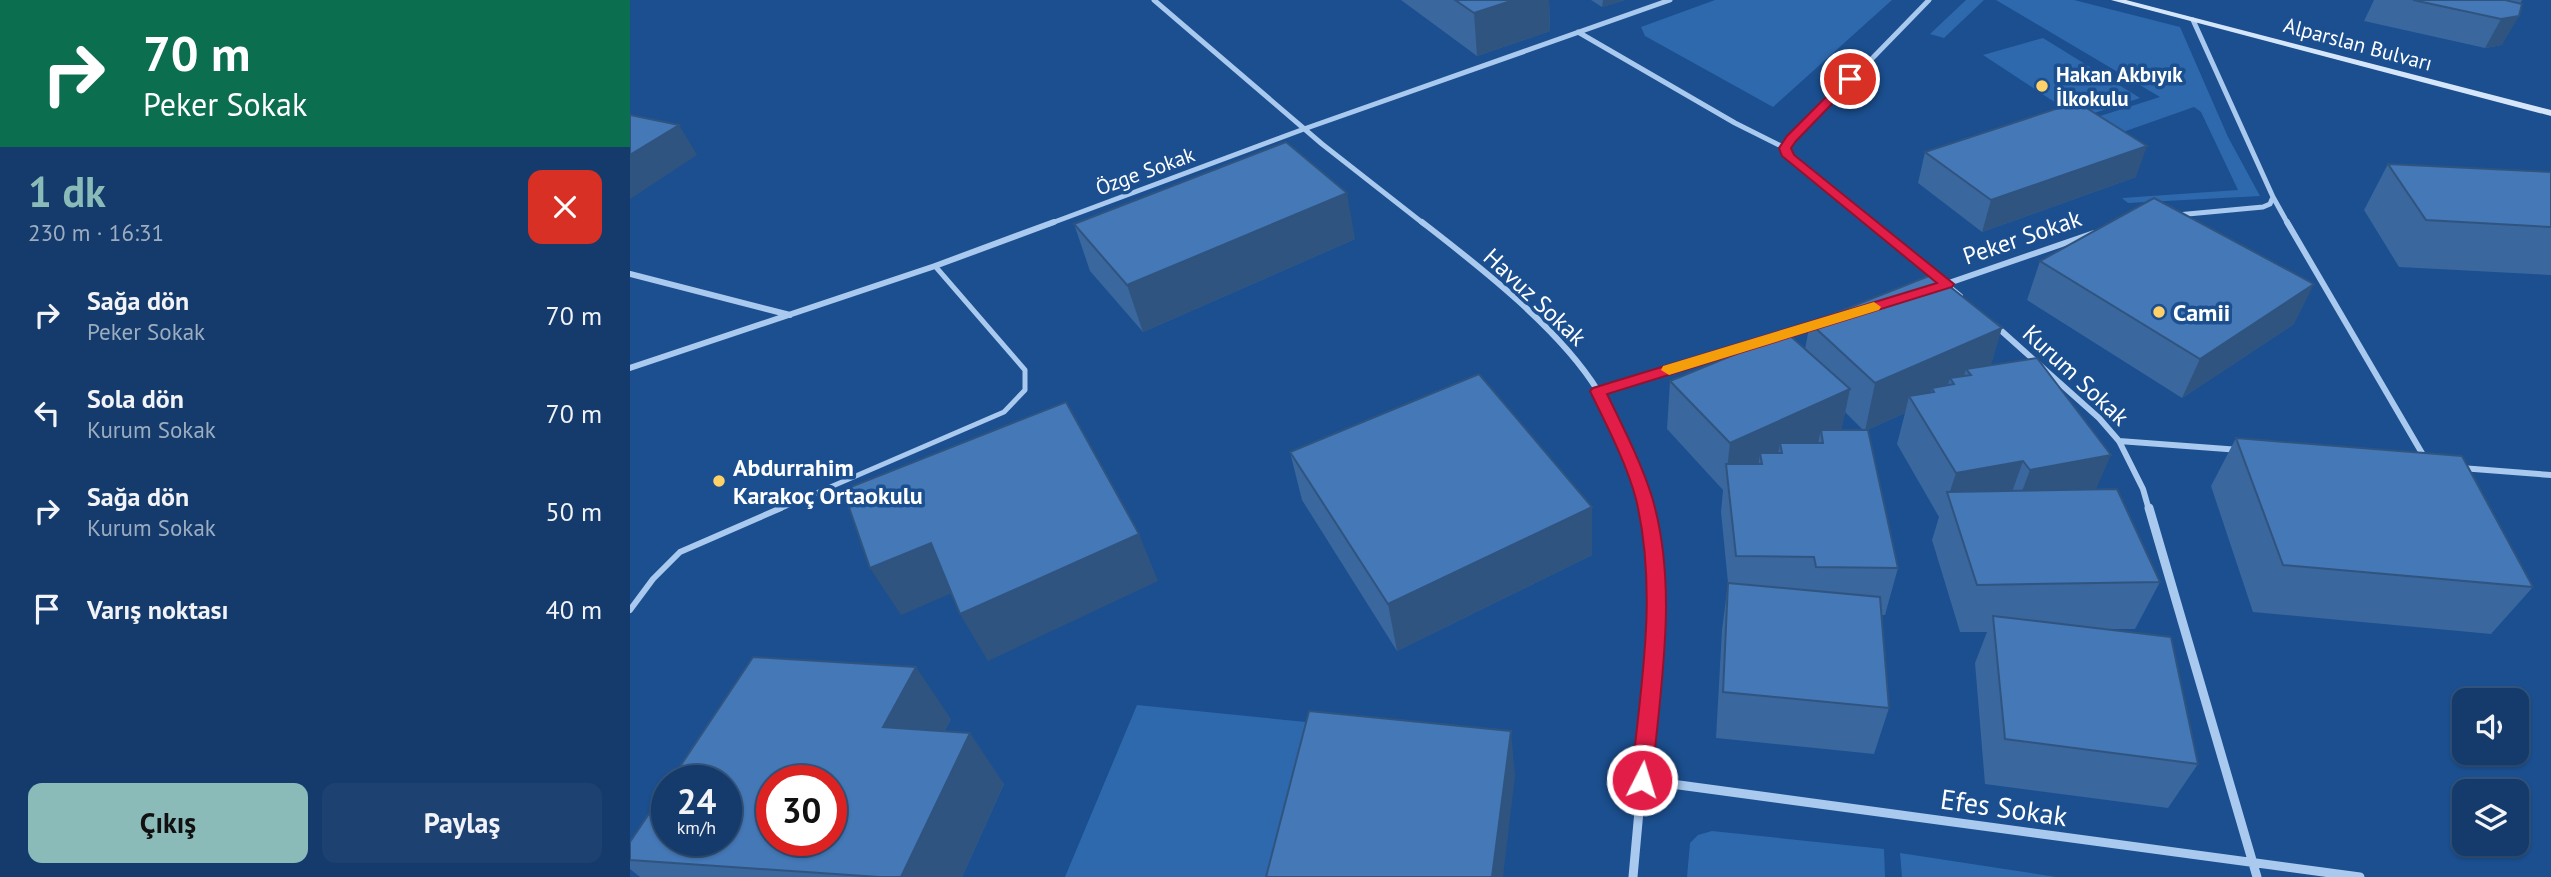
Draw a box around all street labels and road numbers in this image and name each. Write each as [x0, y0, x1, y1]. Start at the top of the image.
street label: Alparslan Bulvarı [2281, 11, 2435, 77]
street label: Özge Sokak [1092, 141, 1198, 201]
street label: Peker Sokak [1959, 202, 2086, 272]
street label: Havuz Sokak [1477, 242, 1593, 353]
street label: Kurum Sokak [2016, 318, 2136, 433]
street label: Efes Sokak [1938, 780, 2070, 834]

